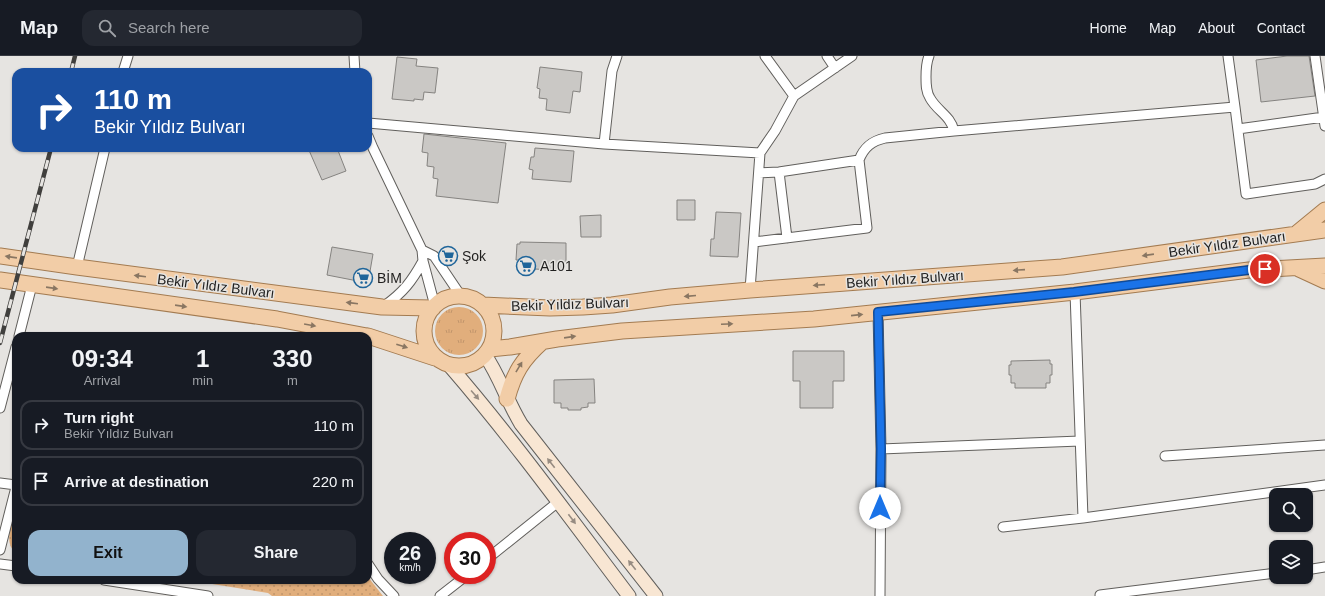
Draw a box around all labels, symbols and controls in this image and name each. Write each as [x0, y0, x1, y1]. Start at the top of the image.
search box [82, 10, 362, 46]
text: Map [20, 17, 58, 38]
icon: search [96, 17, 118, 39]
text: Search here [128, 19, 210, 36]
text: Home [1090, 20, 1127, 36]
text: Map [1149, 20, 1176, 36]
text: About [1198, 20, 1235, 36]
text: Contact [1257, 20, 1305, 36]
icon: right [28, 84, 80, 136]
text: 110 m [94, 84, 172, 115]
text: Bekir Yıldız Bulvarı [94, 117, 246, 137]
street label: Bekir Yıldız Bulvarı [1167, 228, 1287, 260]
supermarket icon: Şok [437, 245, 459, 267]
place label: Şok [462, 248, 487, 264]
one-way arrow [1142, 252, 1154, 258]
pin [1248, 252, 1282, 286]
one-way arrow [5, 254, 17, 260]
supermarket icon: A101 [515, 255, 537, 277]
place label: A101 [540, 258, 573, 274]
icon: arrive [1254, 258, 1276, 280]
supermarket icon: BİM [352, 267, 374, 289]
street label: Bekir Yıldız Bulvarı [846, 267, 964, 291]
one-way arrow [1013, 267, 1025, 274]
place label: BİM [377, 269, 402, 286]
street label: Bekir Yıldız Bulvarı [156, 271, 276, 301]
one-way arrow [134, 273, 146, 279]
one-way arrow [813, 282, 825, 288]
one-way arrow [46, 285, 59, 291]
one-way arrow [684, 292, 696, 299]
street label: Bekir Yıldız Bulvarı [511, 294, 629, 314]
one-way arrow [346, 300, 358, 307]
one-way arrow [175, 303, 187, 309]
one-way arrow [851, 311, 863, 318]
one-way arrow [721, 321, 733, 328]
one-way arrow [304, 322, 316, 328]
one-way arrow [564, 334, 576, 340]
one-way arrow [396, 343, 408, 349]
text: 09:34 [71, 345, 133, 372]
text: 1 [196, 345, 209, 372]
text: 330 [273, 345, 313, 372]
one-way arrow [516, 361, 523, 373]
text: Arrival [84, 373, 121, 388]
text: min [192, 373, 213, 388]
text: m [287, 373, 298, 388]
one-way arrow [470, 389, 479, 400]
text: Turn right [64, 409, 134, 426]
icon: right [30, 414, 52, 436]
text: 110 m [313, 417, 354, 434]
text: Bekir Yıldız Bulvarı [64, 426, 174, 441]
one-way arrow [547, 458, 556, 469]
icon: arrive [30, 470, 52, 492]
text: Arrive at destination [64, 473, 209, 490]
text: 220 m [312, 473, 354, 490]
position arrow [859, 487, 901, 529]
map controls [1269, 488, 1313, 584]
button: search [1269, 488, 1313, 532]
one-way arrow [567, 514, 576, 525]
button: Exit [28, 530, 188, 576]
button: Share [196, 530, 356, 576]
speed limit sign: 30 [444, 532, 496, 584]
button: layers [1269, 540, 1313, 584]
text: 26 [399, 542, 421, 564]
one-way arrow [628, 560, 636, 571]
text: km/h [399, 562, 421, 573]

